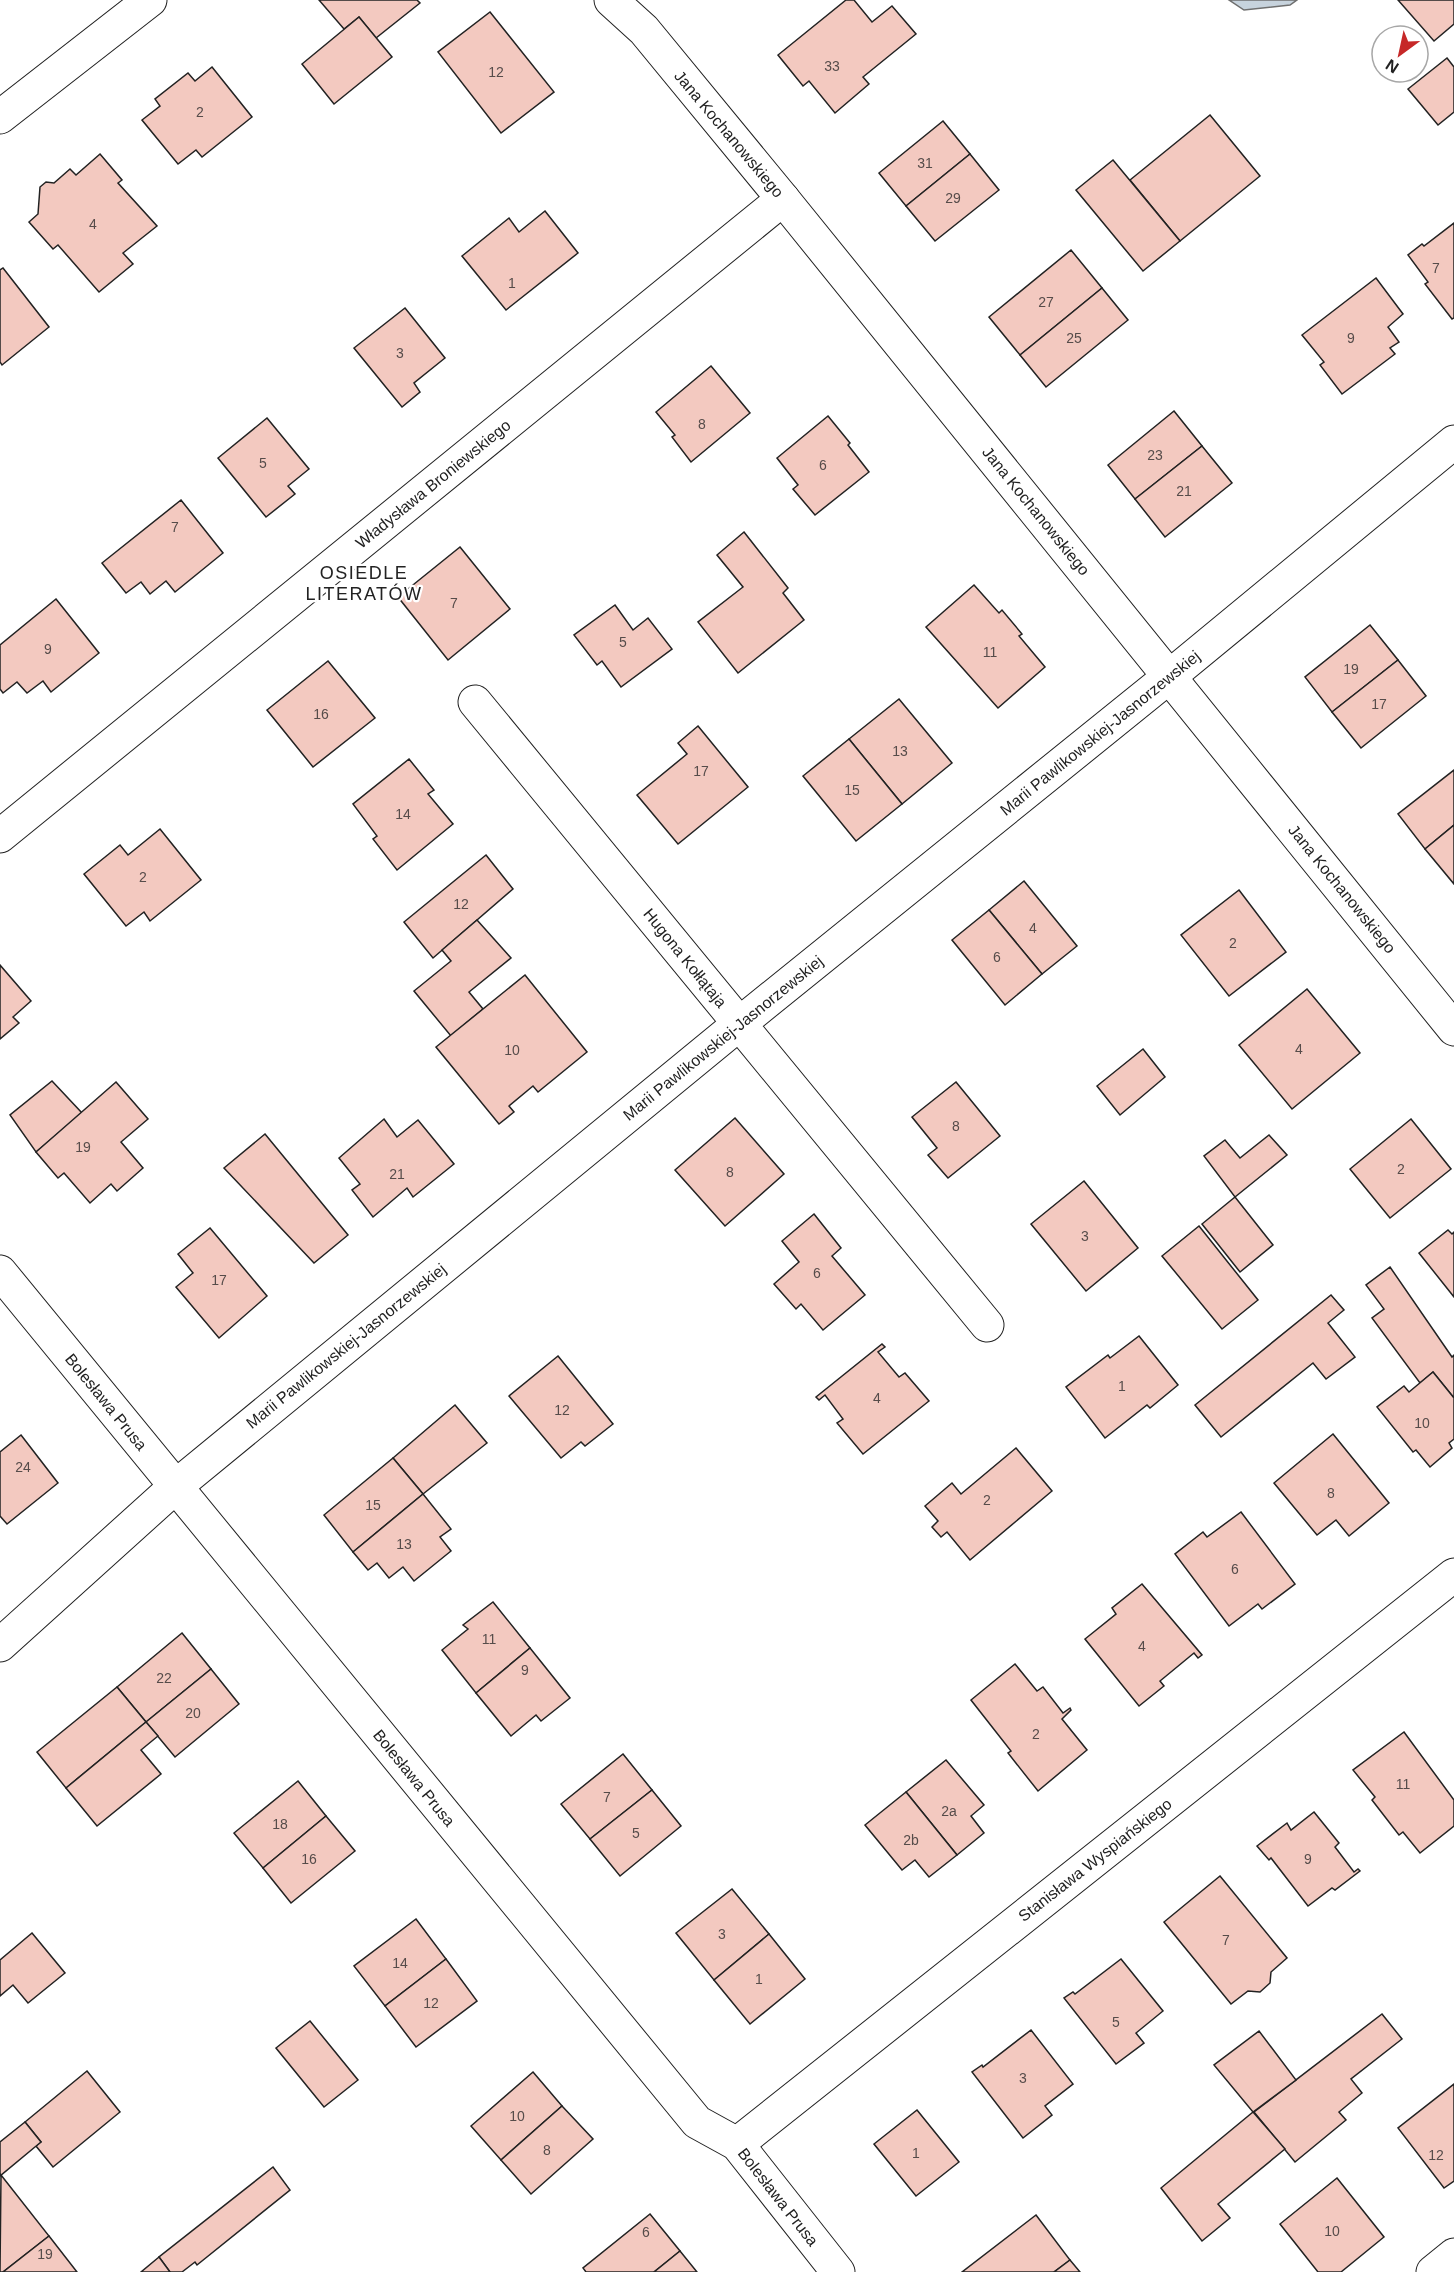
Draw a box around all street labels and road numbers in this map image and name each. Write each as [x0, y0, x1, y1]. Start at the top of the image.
street label: Jana Kochanowskiego [671, 67, 787, 201]
street label: Władysława Broniewskiego [352, 416, 514, 552]
street label: Jana Kochanowskiego [979, 443, 1093, 579]
street label: Marii Pawlikowskiej-Jasnorzewskiej [997, 647, 1203, 819]
street label: Jana Kochanowskiego [1285, 821, 1399, 957]
street label: Hugona Kołłątaja [640, 905, 730, 1011]
street label: Marii Pawlikowskiej-Jasnorzewskiej [620, 952, 826, 1124]
street label: Marii Pawlikowskiej-Jasnorzewskiej [243, 1260, 449, 1432]
street label: Bolesława Prusa [62, 1350, 150, 1454]
street label: Bolesława Prusa [370, 1726, 458, 1830]
street label: Stanisława Wyspiańskiego [1015, 1795, 1175, 1925]
street label: Bolesława Prusa [735, 2145, 821, 2249]

